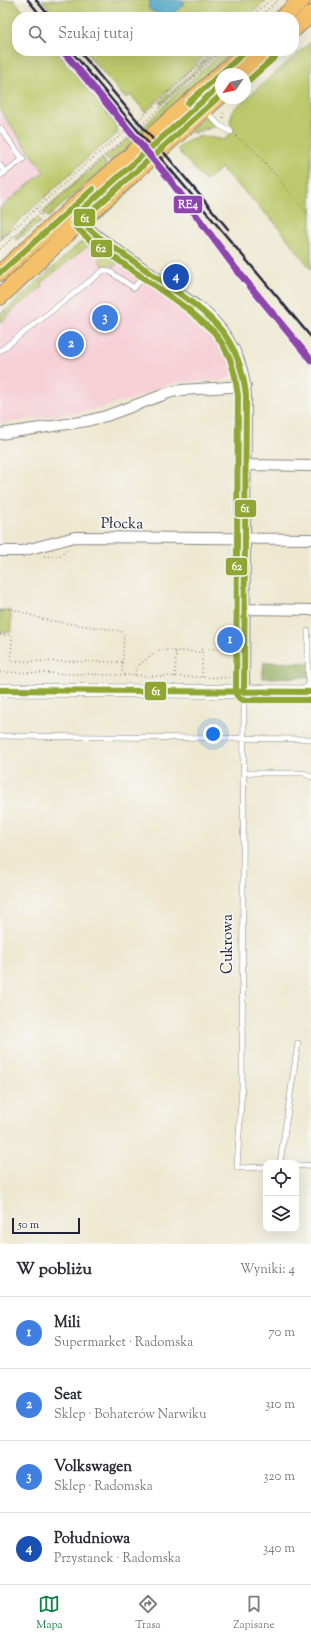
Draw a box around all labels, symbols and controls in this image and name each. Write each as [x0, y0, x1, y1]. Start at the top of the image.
search box [12, 12, 299, 56]
icon: search [26, 23, 48, 45]
text: Szukaj tutaj [58, 24, 133, 45]
north arrow [215, 68, 251, 104]
line badge: RE4 [173, 195, 203, 214]
text: RE4 [177, 197, 198, 213]
line badge: 61 [73, 208, 96, 227]
text: 61 [80, 211, 90, 227]
line badge: 62 [90, 239, 113, 258]
text: 62 [96, 241, 107, 257]
pin: 4 [163, 262, 189, 292]
pin: 3 [92, 303, 118, 333]
pin: 2 [58, 329, 84, 359]
line badge: 61 [234, 499, 257, 518]
text: 61 [240, 501, 250, 517]
street label: Płocka [101, 514, 143, 535]
line badge: 62 [225, 557, 248, 576]
text: 62 [232, 559, 243, 575]
pin: 1 [217, 625, 243, 655]
line badge: 61 [144, 681, 167, 701]
text: 61 [151, 684, 161, 700]
your location [203, 724, 223, 744]
street label: Cukrowa [218, 914, 239, 974]
map controls [263, 1160, 299, 1232]
button: locate [263, 1160, 299, 1196]
button: layers [263, 1196, 299, 1232]
scale bar [12, 1216, 80, 1235]
text: 50 m [18, 1217, 39, 1233]
text: W pobliżu [16, 1258, 92, 1282]
text: Wyniki: 4 [240, 1261, 295, 1279]
text: Mili [54, 1313, 81, 1334]
text: 1 [27, 1324, 31, 1342]
text: 70 m [268, 1324, 295, 1342]
text: Supermarket · Radomska [54, 1334, 193, 1352]
text: Seat [54, 1385, 82, 1406]
text: 2 [26, 1396, 32, 1414]
text: 310 m [265, 1396, 295, 1414]
text: Sklep · Bohaterów Narwiku [54, 1406, 206, 1424]
text: Volkswagen [54, 1457, 132, 1478]
text: 3 [26, 1468, 32, 1486]
text: 320 m [263, 1468, 295, 1486]
text: Sklep · Radomska [54, 1478, 153, 1496]
text: Południowa [54, 1529, 130, 1550]
text: 4 [26, 1540, 32, 1558]
text: 340 m [263, 1540, 295, 1558]
text: Przystanek · Radomska [54, 1550, 181, 1568]
tab: Mapa [36, 1593, 63, 1633]
tab: Trasa [135, 1593, 161, 1633]
tab: Zapisane [233, 1593, 275, 1633]

